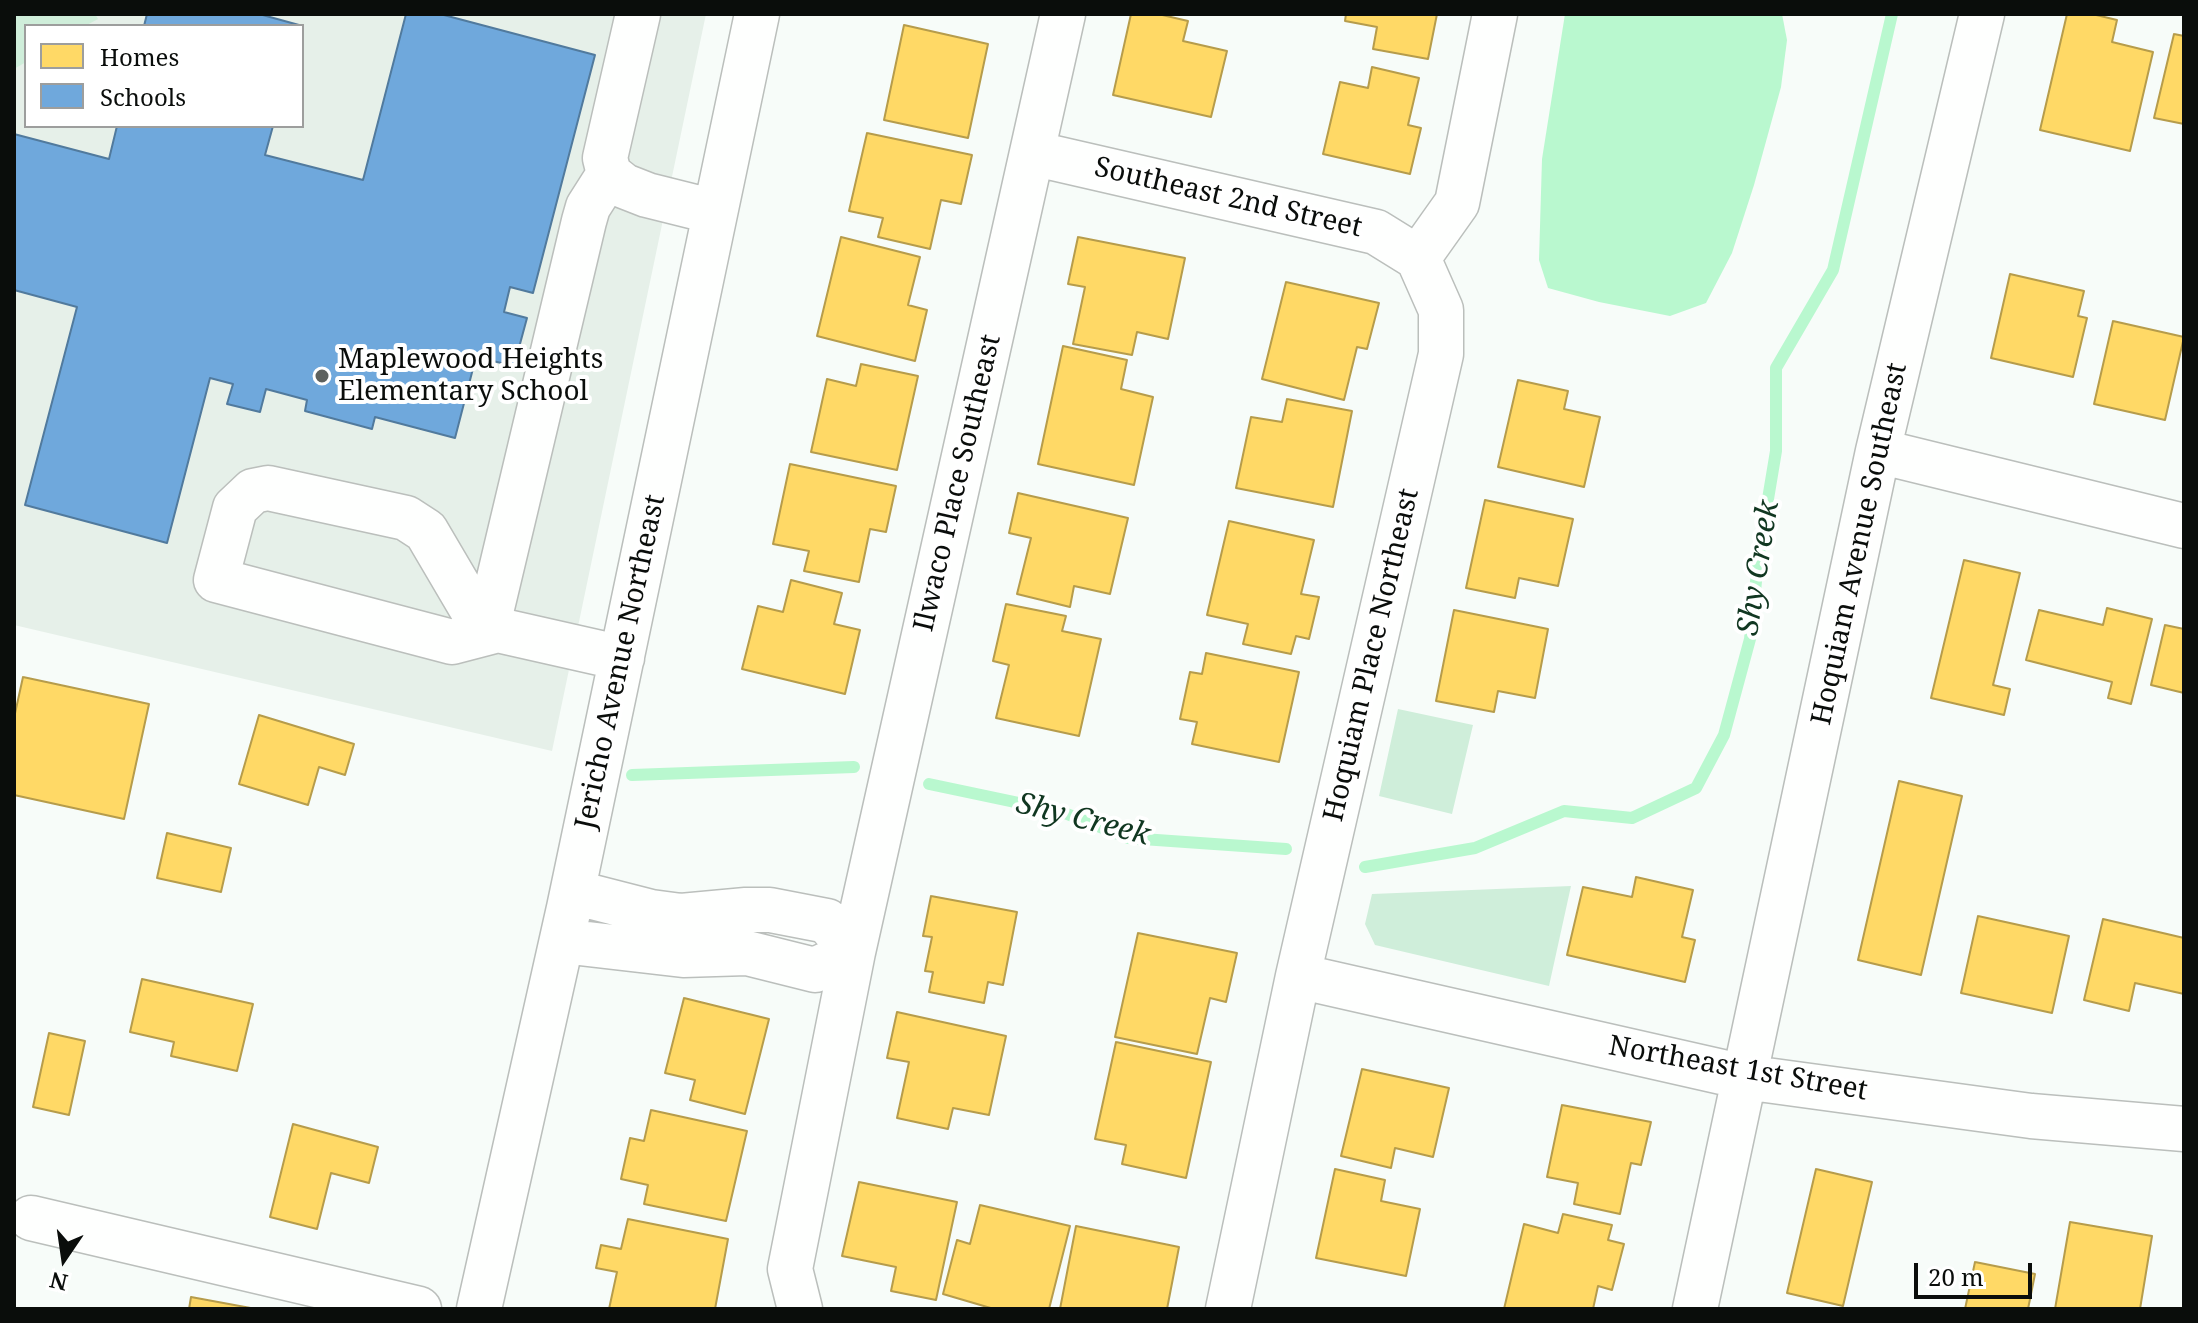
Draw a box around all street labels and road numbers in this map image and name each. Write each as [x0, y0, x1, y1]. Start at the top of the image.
street label: Southeast 2nd Street [1091, 151, 1365, 245]
street label: Ilwaco Place Southeast [907, 331, 1009, 635]
street label: Hoquiam Avenue Southeast [1805, 360, 1915, 728]
street label: Hoquiam Place Northeast [1317, 485, 1427, 825]
street label: Jericho Avenue Northeast [569, 492, 673, 832]
street label: Northeast 1st Street [1606, 1030, 1870, 1108]

